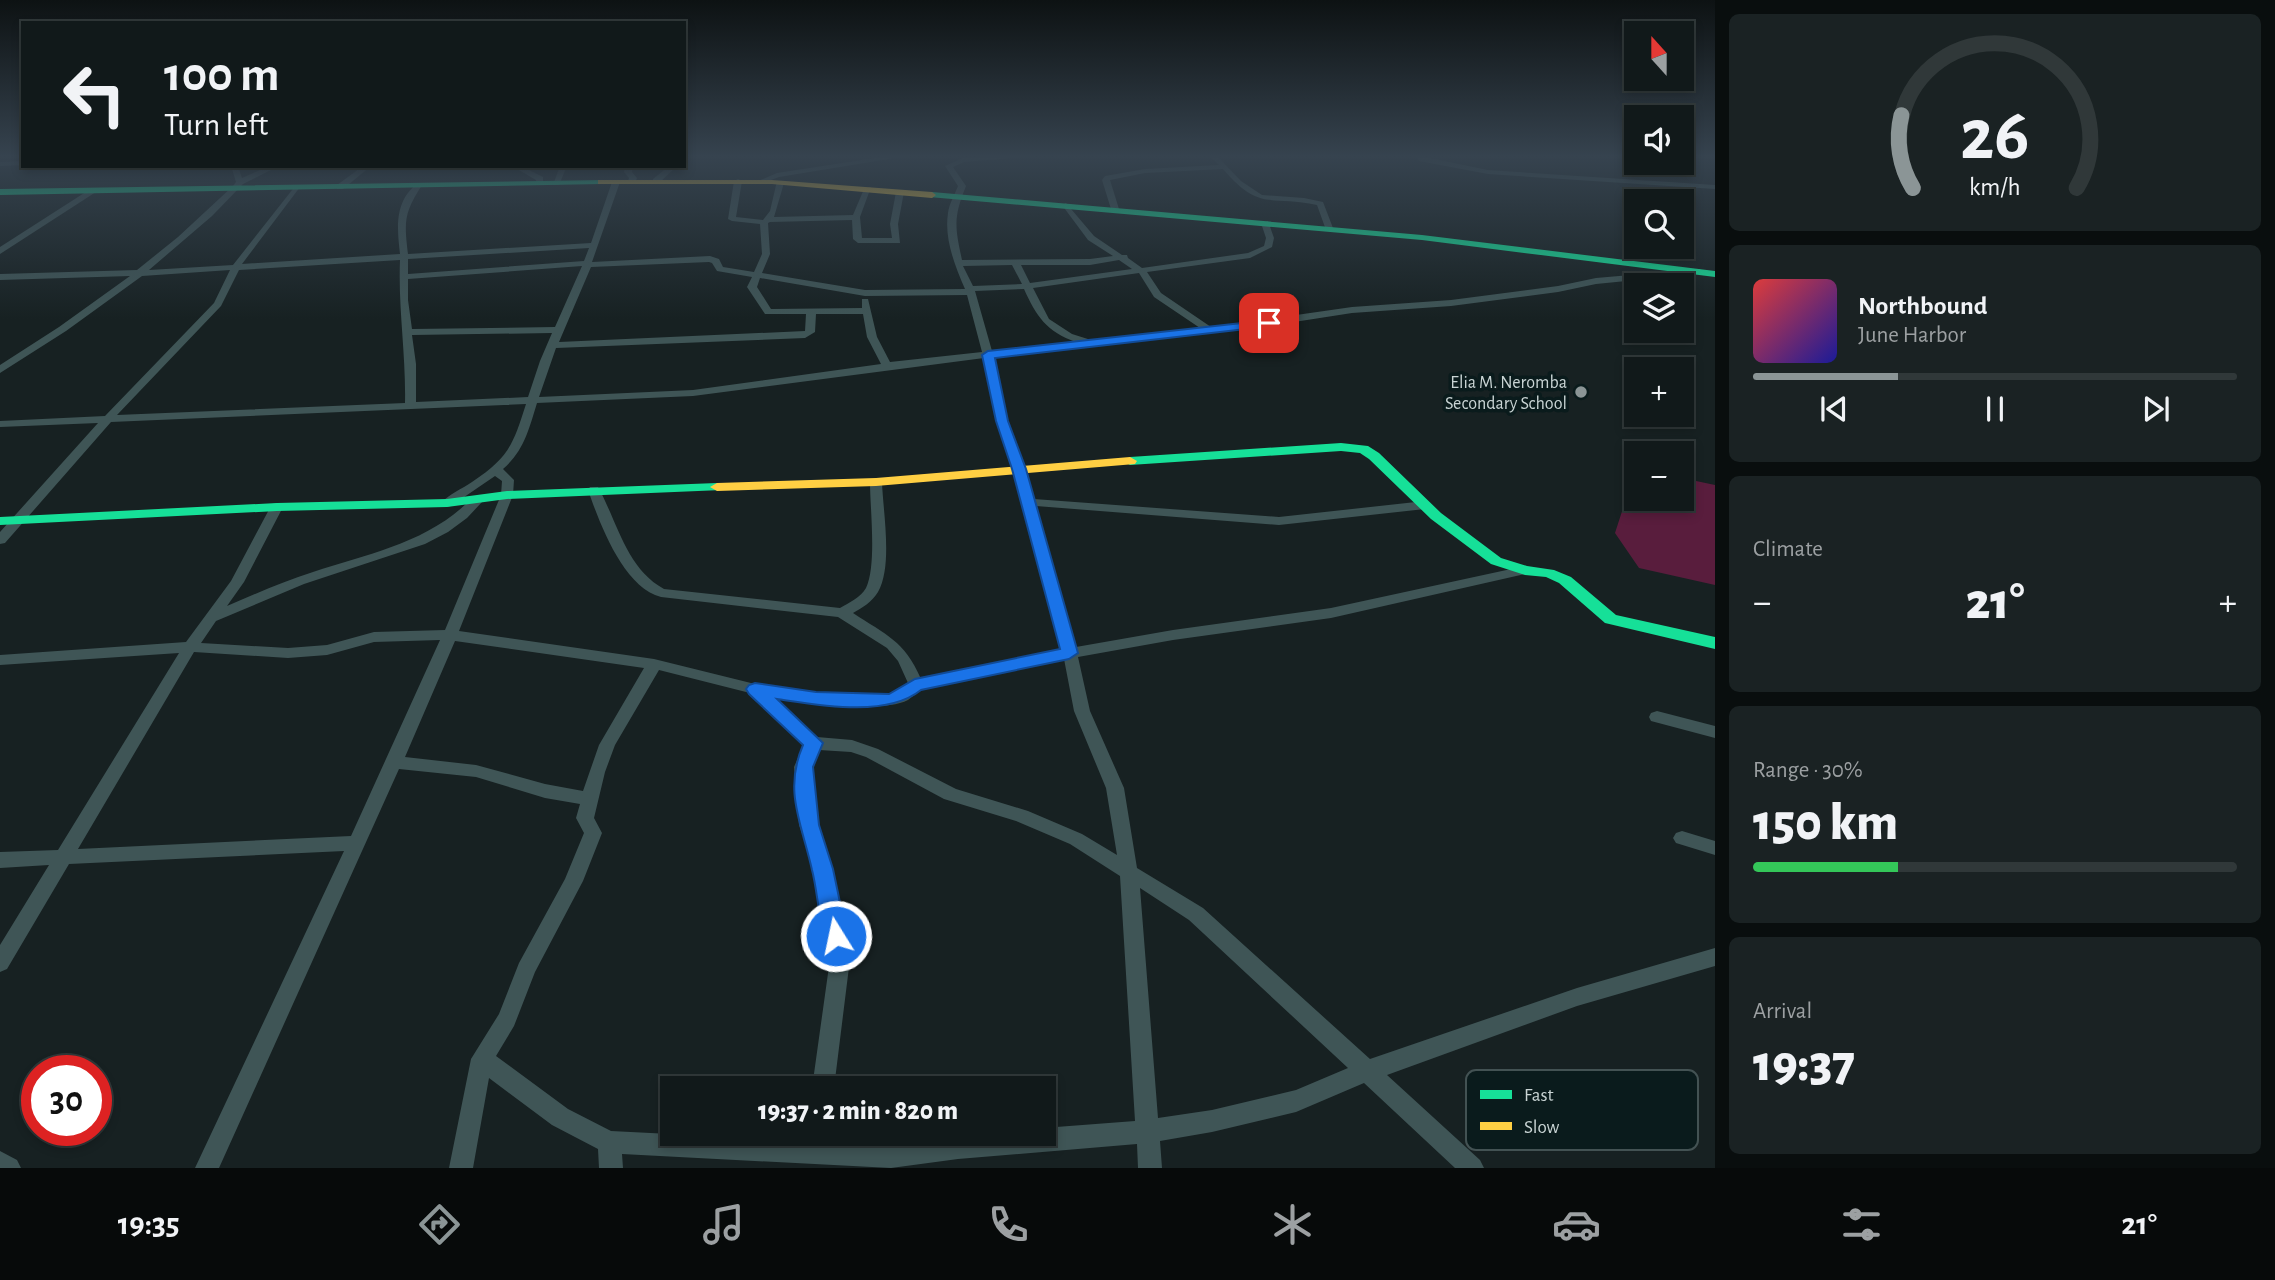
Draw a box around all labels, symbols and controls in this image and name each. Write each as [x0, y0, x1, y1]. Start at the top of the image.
north arrow [1624, 21, 1694, 91]
map controls [1624, 21, 1694, 511]
icon: left [49, 49, 140, 140]
text: 100 m [164, 51, 280, 100]
text: 26 [1960, 101, 2030, 174]
button: sound [1624, 105, 1694, 175]
text: Turn left [164, 109, 268, 141]
text: km/h [1969, 175, 2021, 200]
button: search [1624, 189, 1694, 259]
button: layers [1624, 273, 1694, 343]
pin [1239, 293, 1299, 353]
text: Northbound [1858, 293, 1987, 319]
icon: arrive [1250, 304, 1288, 342]
text: June Harbor [1858, 324, 1966, 347]
button: + [1624, 357, 1694, 427]
place label: Elia M. Neromba Secondary School [1445, 374, 1567, 413]
marker: Elia M. Neromba Secondary School [1573, 384, 1589, 400]
icon: previous [1815, 390, 1853, 428]
icon: pause [1976, 390, 2014, 428]
icon: next [2137, 390, 2175, 428]
button: − [1624, 441, 1694, 511]
text: Climate [1753, 538, 1823, 561]
text: 21° [1965, 576, 2025, 628]
text: − [1753, 584, 1771, 622]
text: + [2219, 584, 2237, 622]
text: Range · 30% [1753, 759, 1863, 782]
text: 150 km [1753, 797, 1898, 849]
position arrow [799, 899, 873, 973]
text: Arrival [1753, 1000, 1812, 1023]
text: 19:37 [1753, 1038, 1855, 1090]
speed limit sign: 30 [21, 1055, 112, 1146]
legend [1466, 1070, 1698, 1150]
text: Fast [1524, 1086, 1554, 1105]
text: 19:37 · 2 min · 820 m [758, 1098, 958, 1124]
text: Slow [1524, 1118, 1560, 1137]
icon: directions [415, 1200, 464, 1249]
icon: music [699, 1200, 748, 1249]
icon: phone [984, 1200, 1033, 1249]
icon: climate [1268, 1200, 1317, 1249]
icon: car [1552, 1200, 1601, 1249]
icon: filters [1837, 1200, 1886, 1249]
text: 19:35 [118, 1208, 180, 1240]
text: 21° [2121, 1208, 2157, 1240]

